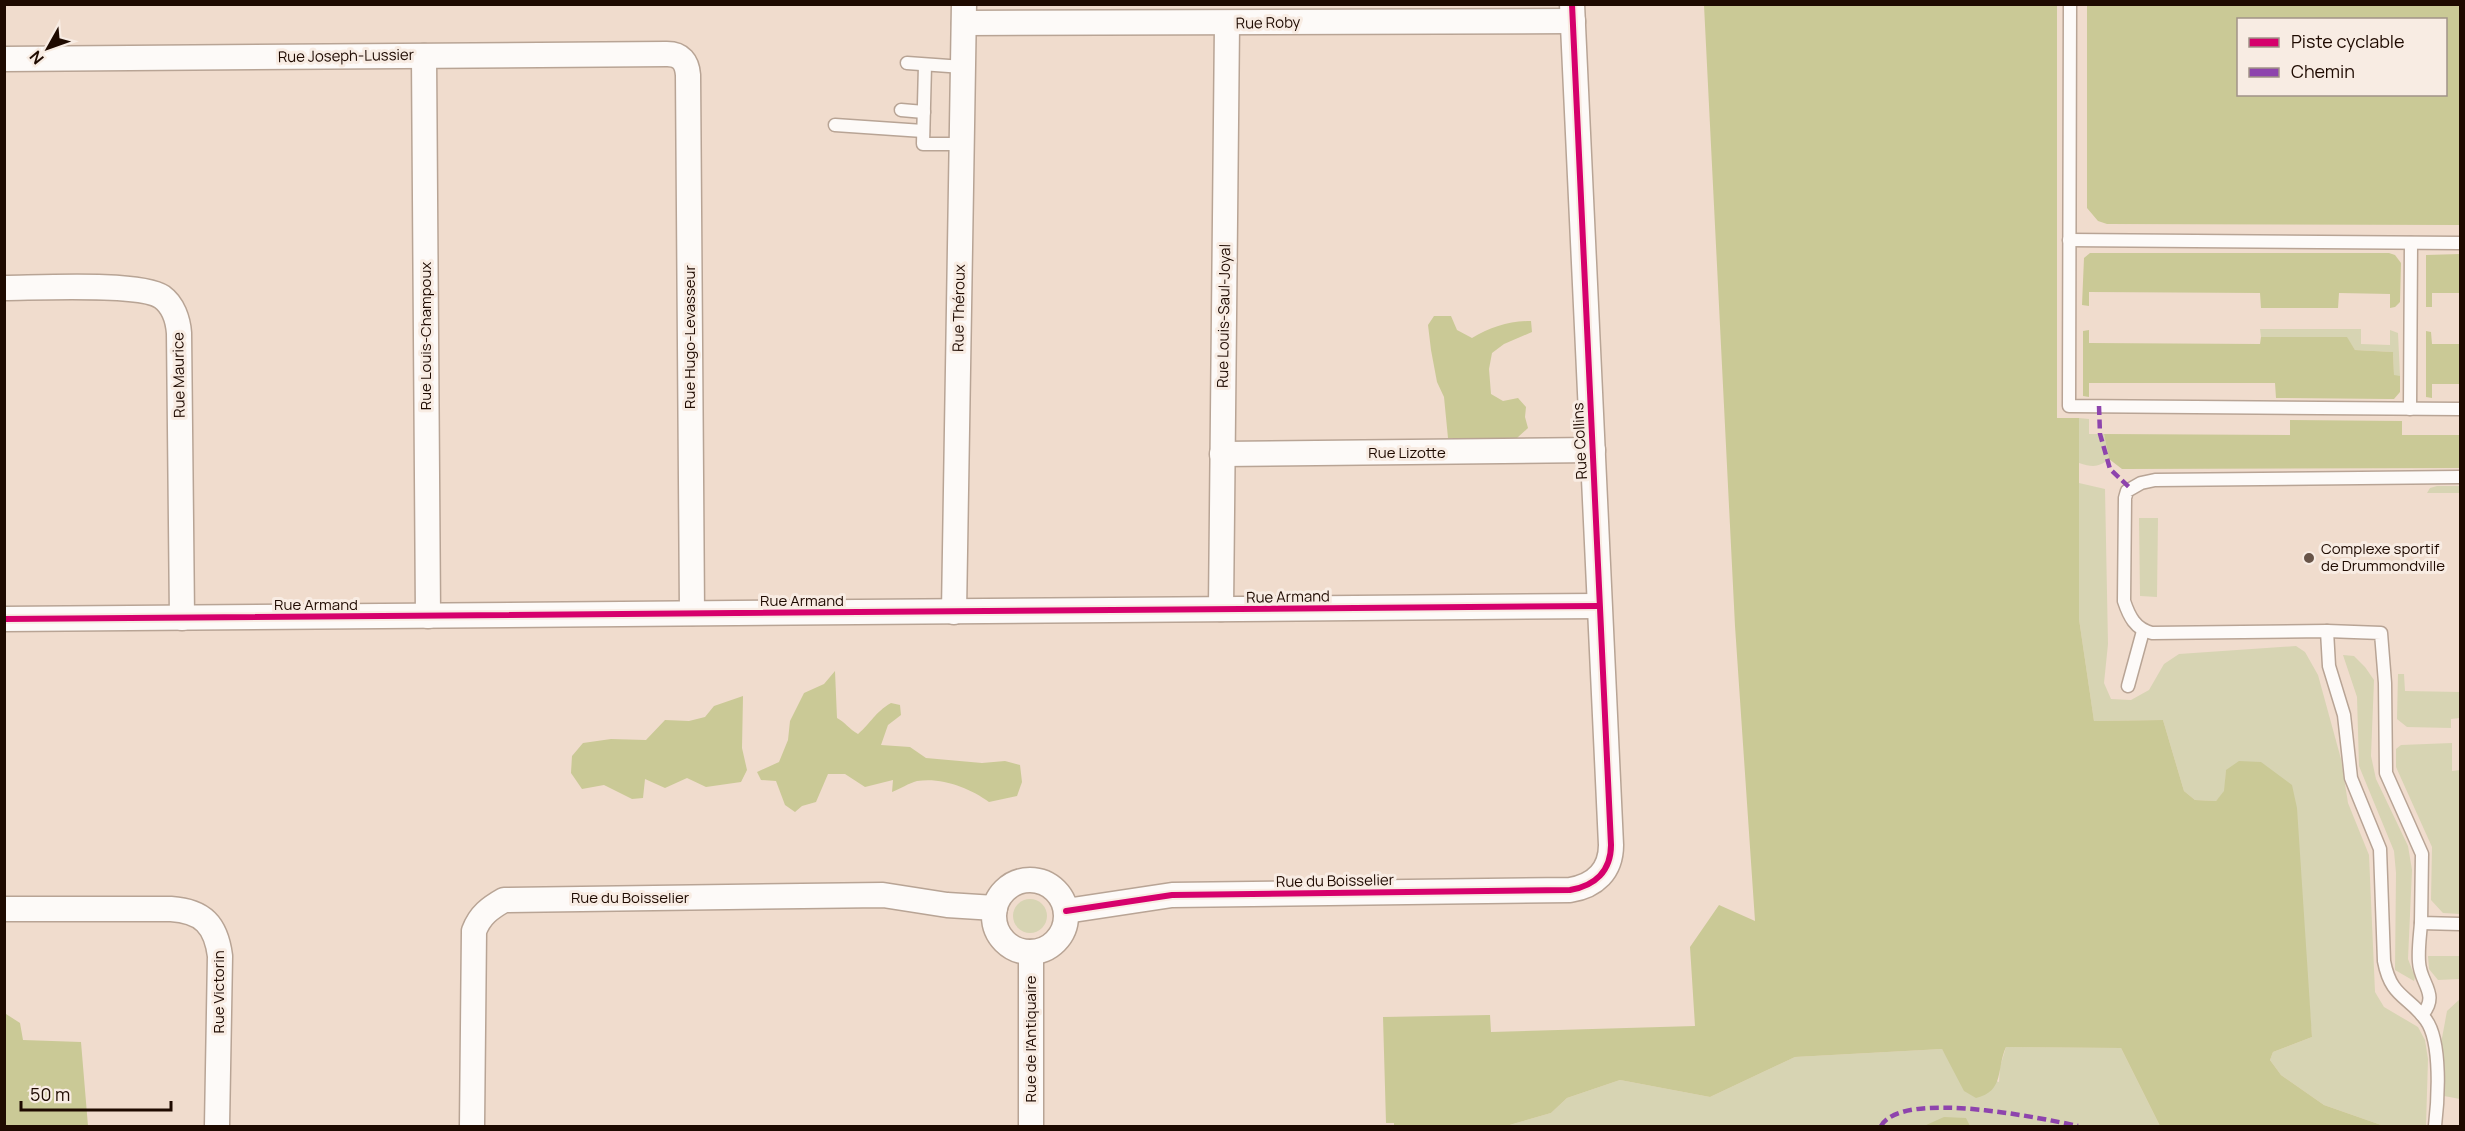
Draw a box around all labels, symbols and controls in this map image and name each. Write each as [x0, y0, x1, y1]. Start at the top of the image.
street label: Rue Roby [1235, 11, 1301, 34]
north arrow [18, 18, 78, 78]
legend [2237, 18, 2447, 96]
text: Piste cyclable [2291, 29, 2405, 53]
street label: Rue Joseph-Lussier [278, 44, 415, 67]
text: N [24, 46, 49, 69]
text: Chemin [2291, 59, 2355, 83]
street label: Rue Louis-Saul-Joyal [1212, 244, 1235, 388]
street label: Rue Louis-Champoux [415, 262, 436, 410]
street label: Rue Hugo-Levasseur [679, 264, 700, 409]
street label: Rue Théroux [947, 264, 970, 352]
street label: Rue Maurice [167, 332, 190, 418]
street label: Rue Collins [1567, 402, 1592, 480]
street label: Rue Lizotte [1368, 442, 1446, 463]
place label: Complexe sportif de Drummondville [2321, 538, 2445, 576]
marker: Complexe sportif de Drummondville [2302, 551, 2316, 565]
street label: Rue Armand [1246, 585, 1330, 608]
street label: Rue Armand [760, 590, 844, 611]
street label: Rue Armand [274, 594, 358, 615]
street label: Rue du Boisselier [1276, 869, 1395, 892]
street label: Rue du Boisselier [571, 887, 690, 908]
street label: Rue Victorin [208, 950, 229, 1034]
street label: Rue de l'Antiquaire [1020, 975, 1041, 1102]
scale bar [21, 1074, 171, 1112]
text: 50 m [30, 1082, 70, 1106]

